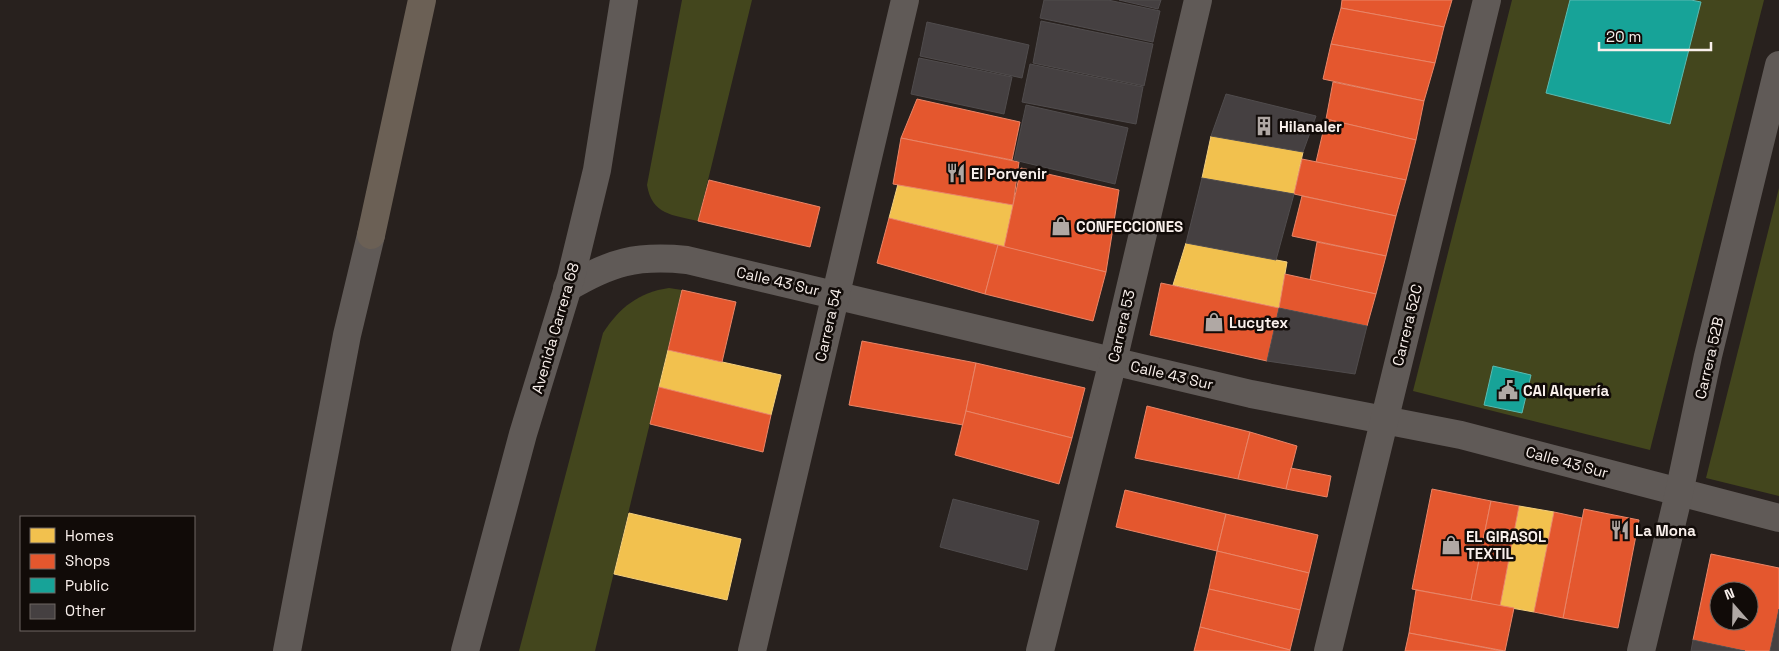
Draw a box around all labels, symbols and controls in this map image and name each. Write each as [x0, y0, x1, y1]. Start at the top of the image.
scale bar [1599, 20, 1712, 52]
text: 20 m [1606, 27, 1641, 46]
building icon: Hilanaler [1253, 115, 1275, 137]
place label: Hilanaler [1279, 117, 1342, 136]
restaurant icon: El Porvenir [945, 162, 967, 184]
place label: El Porvenir [971, 164, 1047, 183]
shop icon: CONFECCIONES [1050, 215, 1072, 237]
place label: CONFECCIONES [1076, 217, 1183, 236]
street label: Avenida Carrera 68 [527, 260, 583, 396]
street label: Calle 43 Sur [735, 262, 822, 300]
street label: Carrera 52C [1388, 282, 1426, 368]
street label: Carrera 54 [810, 287, 846, 363]
street label: Carrera 53 [1103, 288, 1139, 364]
shop icon: Lucytex [1203, 311, 1225, 333]
place label: Lucytex [1229, 313, 1288, 332]
street label: Carrera 52B [1690, 315, 1728, 401]
street label: Calle 43 Sur [1129, 356, 1216, 394]
public building icon: CAI Alquería [1497, 379, 1519, 401]
place label: CAI Alquería [1523, 381, 1610, 400]
street label: Calle 43 Sur [1524, 442, 1611, 482]
legend [20, 516, 195, 631]
restaurant icon: La Mona [1609, 519, 1631, 541]
place label: La Mona [1635, 521, 1696, 540]
text: Homes [65, 526, 114, 545]
place label: EL GIRASOL TEXTIL [1466, 527, 1546, 563]
shop icon: EL GIRASOL TEXTIL [1440, 534, 1462, 556]
text: Shops [65, 551, 110, 570]
text: Public [65, 576, 109, 595]
north arrow [1709, 581, 1759, 631]
text: N [1722, 584, 1737, 604]
text: Other [65, 601, 106, 620]

